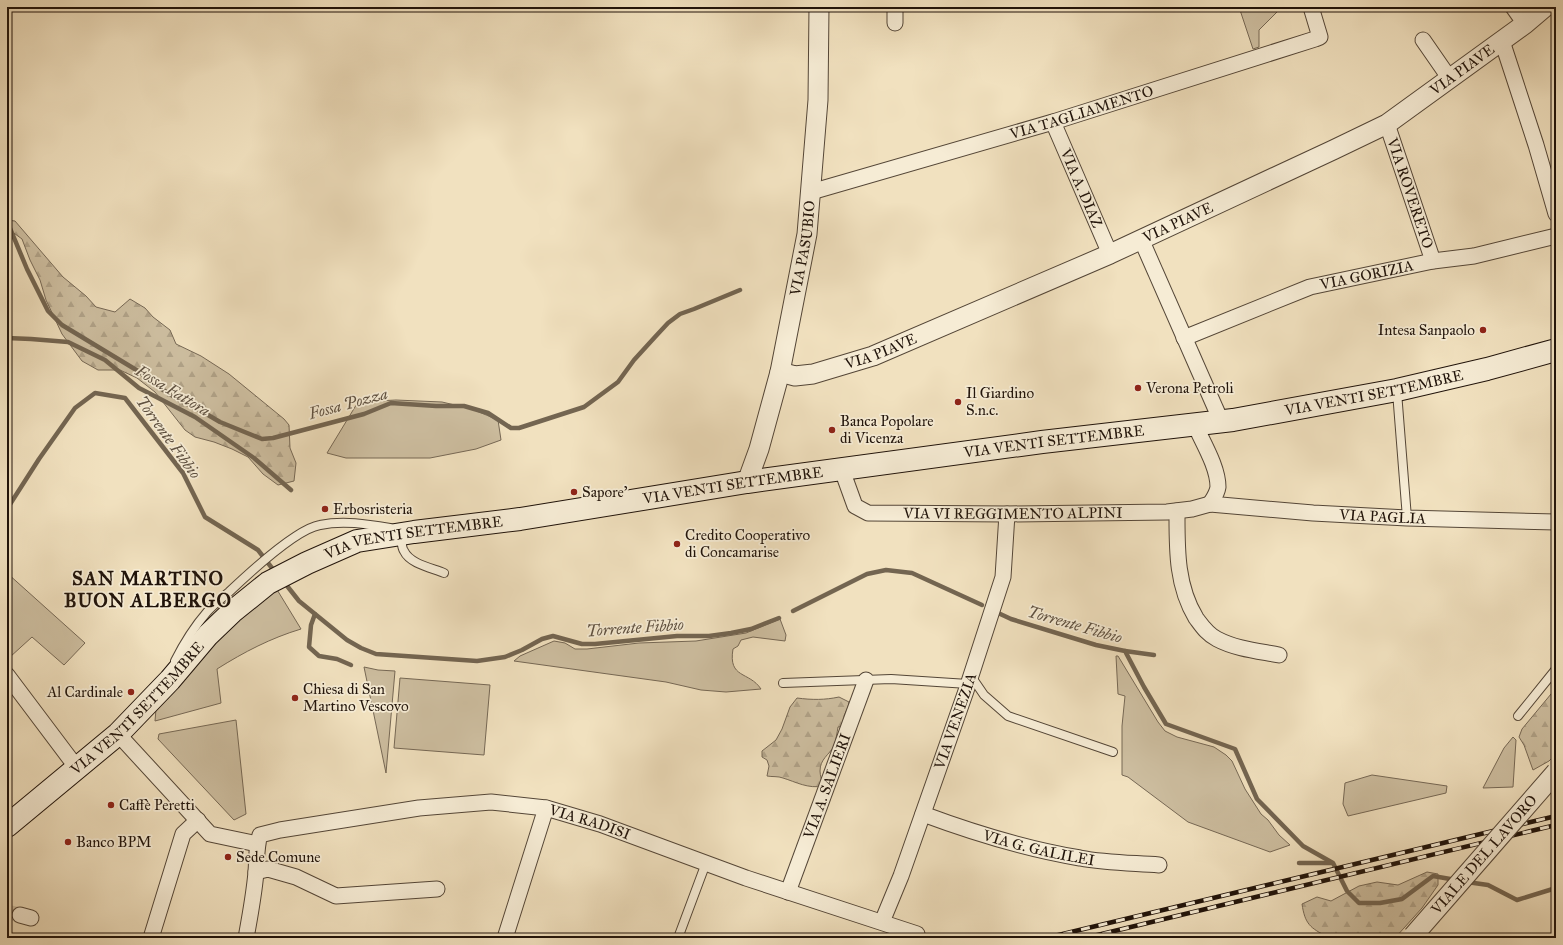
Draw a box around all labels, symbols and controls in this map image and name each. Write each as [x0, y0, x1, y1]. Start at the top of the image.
street label: VIA PIAVE [1425, 40, 1498, 100]
street label: VIA TAGLIAMENTO [1007, 82, 1156, 143]
street label: VIA ROVERETO [1383, 135, 1437, 251]
street label: VIA A. DIAZ [1056, 145, 1107, 230]
street label: VIA PIAVE [1139, 198, 1216, 247]
street label: VIA PASUBIO [786, 200, 819, 298]
street label: VIA GORIZIA [1317, 256, 1415, 294]
place label: Intesa Sanpaolo [1378, 321, 1475, 339]
marker: Intesa Sanpaolo [1478, 325, 1488, 335]
street label: VIA PIAVE [842, 329, 919, 373]
water label: Fossa Fattora [131, 360, 214, 420]
street label: VIA VENTI SETTEMBRE [1282, 366, 1465, 420]
place label: Verona Petroli [1145, 379, 1234, 397]
marker: Verona Petroli [1133, 383, 1143, 393]
water label: Fossa Pozza [306, 384, 390, 423]
place label: Il Giardino S.n.c. [966, 384, 1034, 419]
water label: Torrente Fibbio [132, 392, 205, 482]
marker: Il Giardino S.n.c. [953, 397, 963, 407]
place label: Banca Popolare di Vicenza [840, 412, 933, 447]
street label: VIA VENTI SETTEMBRE [962, 421, 1145, 462]
marker: Banca Popolare di Vicenza [827, 425, 837, 435]
street label: VIA VENTI SETTEMBRE [641, 463, 824, 508]
place label: Sapore' [582, 483, 628, 501]
marker: Sapore' [569, 487, 579, 497]
place label: Erbosristeria [333, 500, 413, 518]
marker: Erbosristeria [320, 504, 330, 514]
street label: VIA VI REGGIMENTO ALPINI [902, 504, 1123, 523]
street label: VIA PAGLIA [1338, 505, 1426, 528]
street label: VIA VENTI SETTEMBRE [321, 512, 504, 564]
place label: Credito Cooperativo di Concamarise [685, 526, 810, 561]
marker: Credito Cooperativo di Concamarise [672, 539, 682, 549]
district label: SAN MARTINO BUON ALBERGO [64, 567, 232, 612]
water label: Torrente Fibbio [1025, 602, 1124, 647]
water label: Torrente Fibbio [586, 615, 684, 640]
street label: VIA VENTI SETTEMBRE [66, 638, 208, 779]
street label: VIA VENEZIA [930, 671, 980, 773]
place label: Chiesa di San Martino Vescovo [303, 680, 409, 715]
place label: Al Cardinale [46, 683, 123, 701]
marker: Al Cardinale [126, 687, 136, 697]
marker: Chiesa di San Martino Vescovo [290, 693, 300, 703]
street label: VIA A. SALIERI [799, 731, 855, 842]
street label: VIALE DEL LAVORO [1426, 791, 1541, 919]
place label: Caffè Peretti [119, 796, 195, 814]
marker: Caffè Peretti [106, 800, 116, 810]
street label: VIA RADISI [546, 800, 633, 843]
street label: VIA G. GALILEI [980, 826, 1096, 869]
place label: Banco BPM [76, 833, 151, 851]
marker: Banco BPM [63, 837, 73, 847]
place label: Sede Comune [236, 848, 321, 866]
marker: Sede Comune [223, 852, 233, 862]

